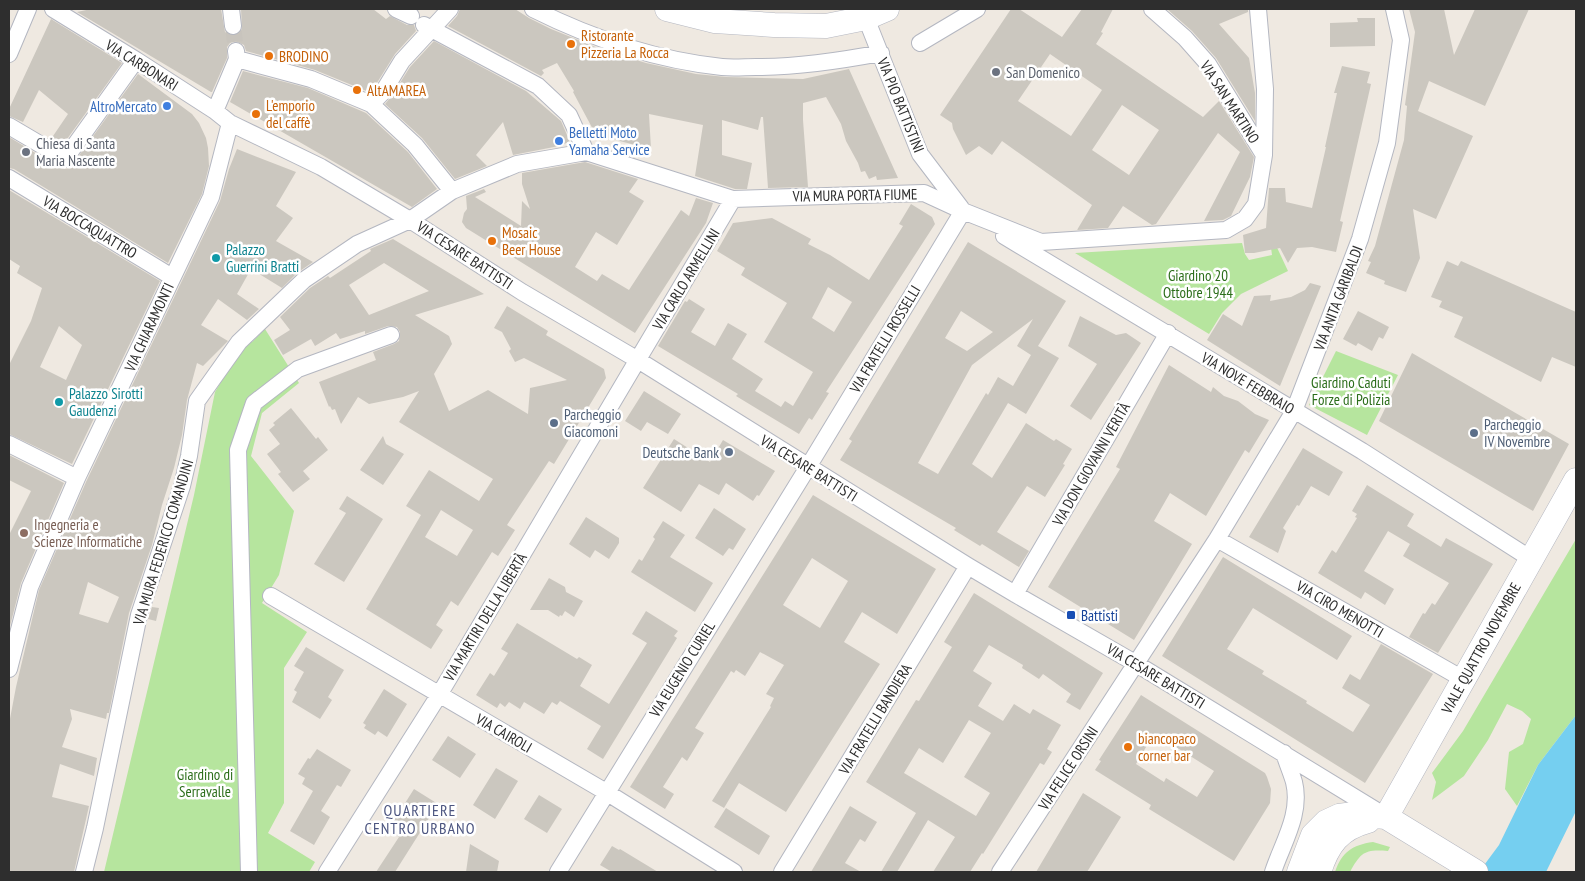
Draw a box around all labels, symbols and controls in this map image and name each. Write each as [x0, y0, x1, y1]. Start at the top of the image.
place label: Ristorante Pizzeria La Rocca [581, 26, 669, 62]
street label: VIA CARBONARI [101, 35, 182, 95]
marker: Ristorante Pizzeria La Rocca [565, 38, 577, 50]
place label: BRODINO [279, 47, 329, 66]
marker: BRODINO [263, 50, 275, 62]
street label: VIA PIO BATTISTINI [873, 54, 929, 155]
street label: VIA SAN MARTINO [1196, 56, 1264, 147]
place label: San Domenico [1006, 63, 1080, 82]
marker: San Domenico [990, 66, 1002, 78]
place label: AltAMAREA [367, 81, 427, 100]
marker: AltAMAREA [351, 84, 363, 96]
place label: L'emporio del caffè [266, 96, 315, 132]
place label: AltroMercato [90, 97, 157, 116]
marker: AltroMercato [161, 100, 173, 112]
marker: L'emporio del caffè [250, 108, 262, 120]
place label: Belletti Moto Yamaha Service [569, 123, 650, 159]
place label: Chiesa di Santa Maria Nascente [36, 134, 115, 170]
marker: Belletti Moto Yamaha Service [553, 135, 565, 147]
marker: Chiesa di Santa Maria Nascente [20, 146, 32, 158]
street label: VIA MURA PORTA FIUME [792, 184, 918, 206]
street label: VIA BOCCAQUATTRO [39, 191, 140, 263]
street label: VIA CESARE BATTISTI [412, 216, 517, 293]
place label: Mosaic Beer House [502, 223, 561, 259]
street label: VIA CARLO ARMELLINI [648, 225, 724, 334]
marker: Mosaic Beer House [486, 235, 498, 247]
place label: Palazzo Guerrini Bratti [226, 240, 299, 276]
street label: VIA ANITA GARIBALDI [1309, 243, 1367, 354]
marker: Palazzo Guerrini Bratti [210, 252, 222, 264]
park label: Giardino 20 Ottobre 1944 [1163, 266, 1233, 302]
street label: VIA CHIARAMONTI [120, 280, 178, 375]
street label: VIA FRATELLI ROSSELLI [845, 282, 925, 397]
street label: VIA NOVE FEBBRAIO [1197, 347, 1298, 418]
park label: Giardino Caduti Forze di Polizia [1311, 373, 1391, 409]
place label: Palazzo Sirotti Gaudenzi [69, 384, 143, 420]
marker: Palazzo Sirotti Gaudenzi [53, 396, 65, 408]
street label: VIA DON GIOVANNI VERITÀ [1047, 398, 1135, 530]
place label: Parcheggio Giacomoni [564, 405, 621, 441]
place label: Parcheggio IV Novembre [1484, 415, 1550, 451]
marker: Parcheggio Giacomoni [548, 417, 560, 429]
marker: Parcheggio IV Novembre [1468, 427, 1480, 439]
street label: VIA CESARE BATTISTI [756, 430, 861, 505]
place label: Deutsche Bank [642, 443, 719, 462]
marker: Deutsche Bank [723, 446, 735, 458]
street label: VIA MURA FEDERICO COMANDINI [128, 457, 197, 628]
place label: Ingegneria e Scienze Informatiche [34, 515, 142, 551]
marker: Ingegneria e Scienze Informatiche [18, 527, 30, 539]
street label: VIA MARTIRI DELLA LIBERTÀ [439, 548, 531, 686]
street label: VIA CIRO MENOTTI [1292, 576, 1387, 642]
street label: VIALE QUATTRO NOVEMBRE [1437, 579, 1525, 718]
place label: Battisti [1081, 606, 1118, 625]
marker: Battisti [1065, 609, 1077, 621]
street label: VIA EUGENIO CURIEL [644, 617, 719, 721]
street label: VIA CESARE BATTISTI [1103, 639, 1208, 713]
street label: VIA FRATELLI BANDIERA [834, 659, 916, 779]
street label: VIA CAIROLI [472, 709, 536, 757]
street label: VIA FELICE ORSINI [1033, 723, 1102, 814]
place label: biancopaco corner bar [1138, 729, 1196, 765]
marker: biancopaco corner bar [1122, 741, 1134, 753]
park label: Giardino di Serravalle [177, 765, 233, 801]
district label: QUARTIERE CENTRO URBANO [365, 800, 475, 838]

